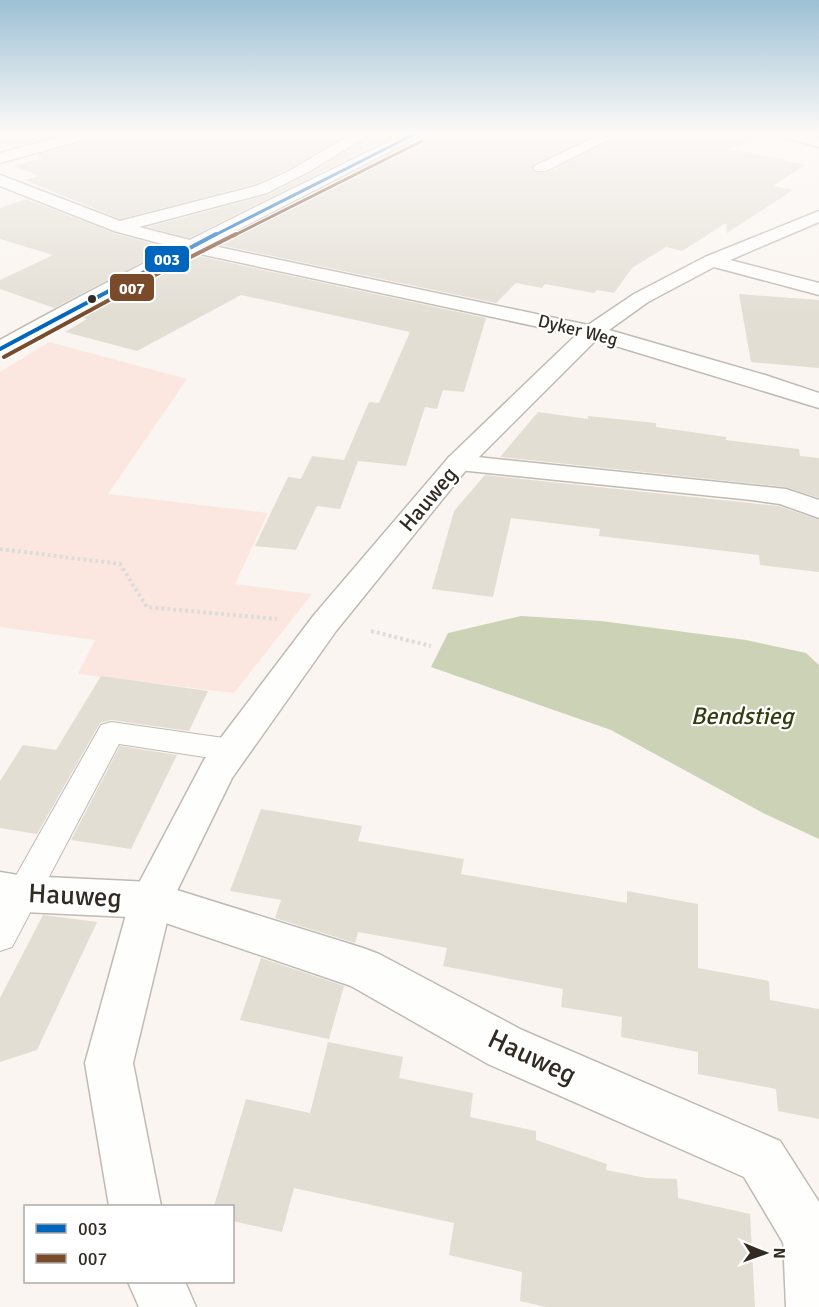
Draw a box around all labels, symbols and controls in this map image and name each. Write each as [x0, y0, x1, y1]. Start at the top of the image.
line badge: 003 [144, 245, 190, 273]
text: 003 [154, 250, 180, 270]
line badge: 007 [109, 273, 155, 302]
text: 007 [119, 279, 145, 299]
unlabelled marker [86, 293, 98, 305]
street label: Dyker Weg [536, 309, 620, 351]
street label: Hauweg [393, 461, 463, 537]
water label: Bendstieg [691, 701, 796, 731]
street label: Hauweg [27, 877, 123, 915]
street label: Hauweg [483, 1022, 581, 1092]
legend [24, 1205, 234, 1283]
text: 003 [78, 1218, 107, 1240]
north arrow [735, 1223, 795, 1283]
text: 007 [78, 1248, 107, 1270]
text: N [769, 1248, 789, 1259]

